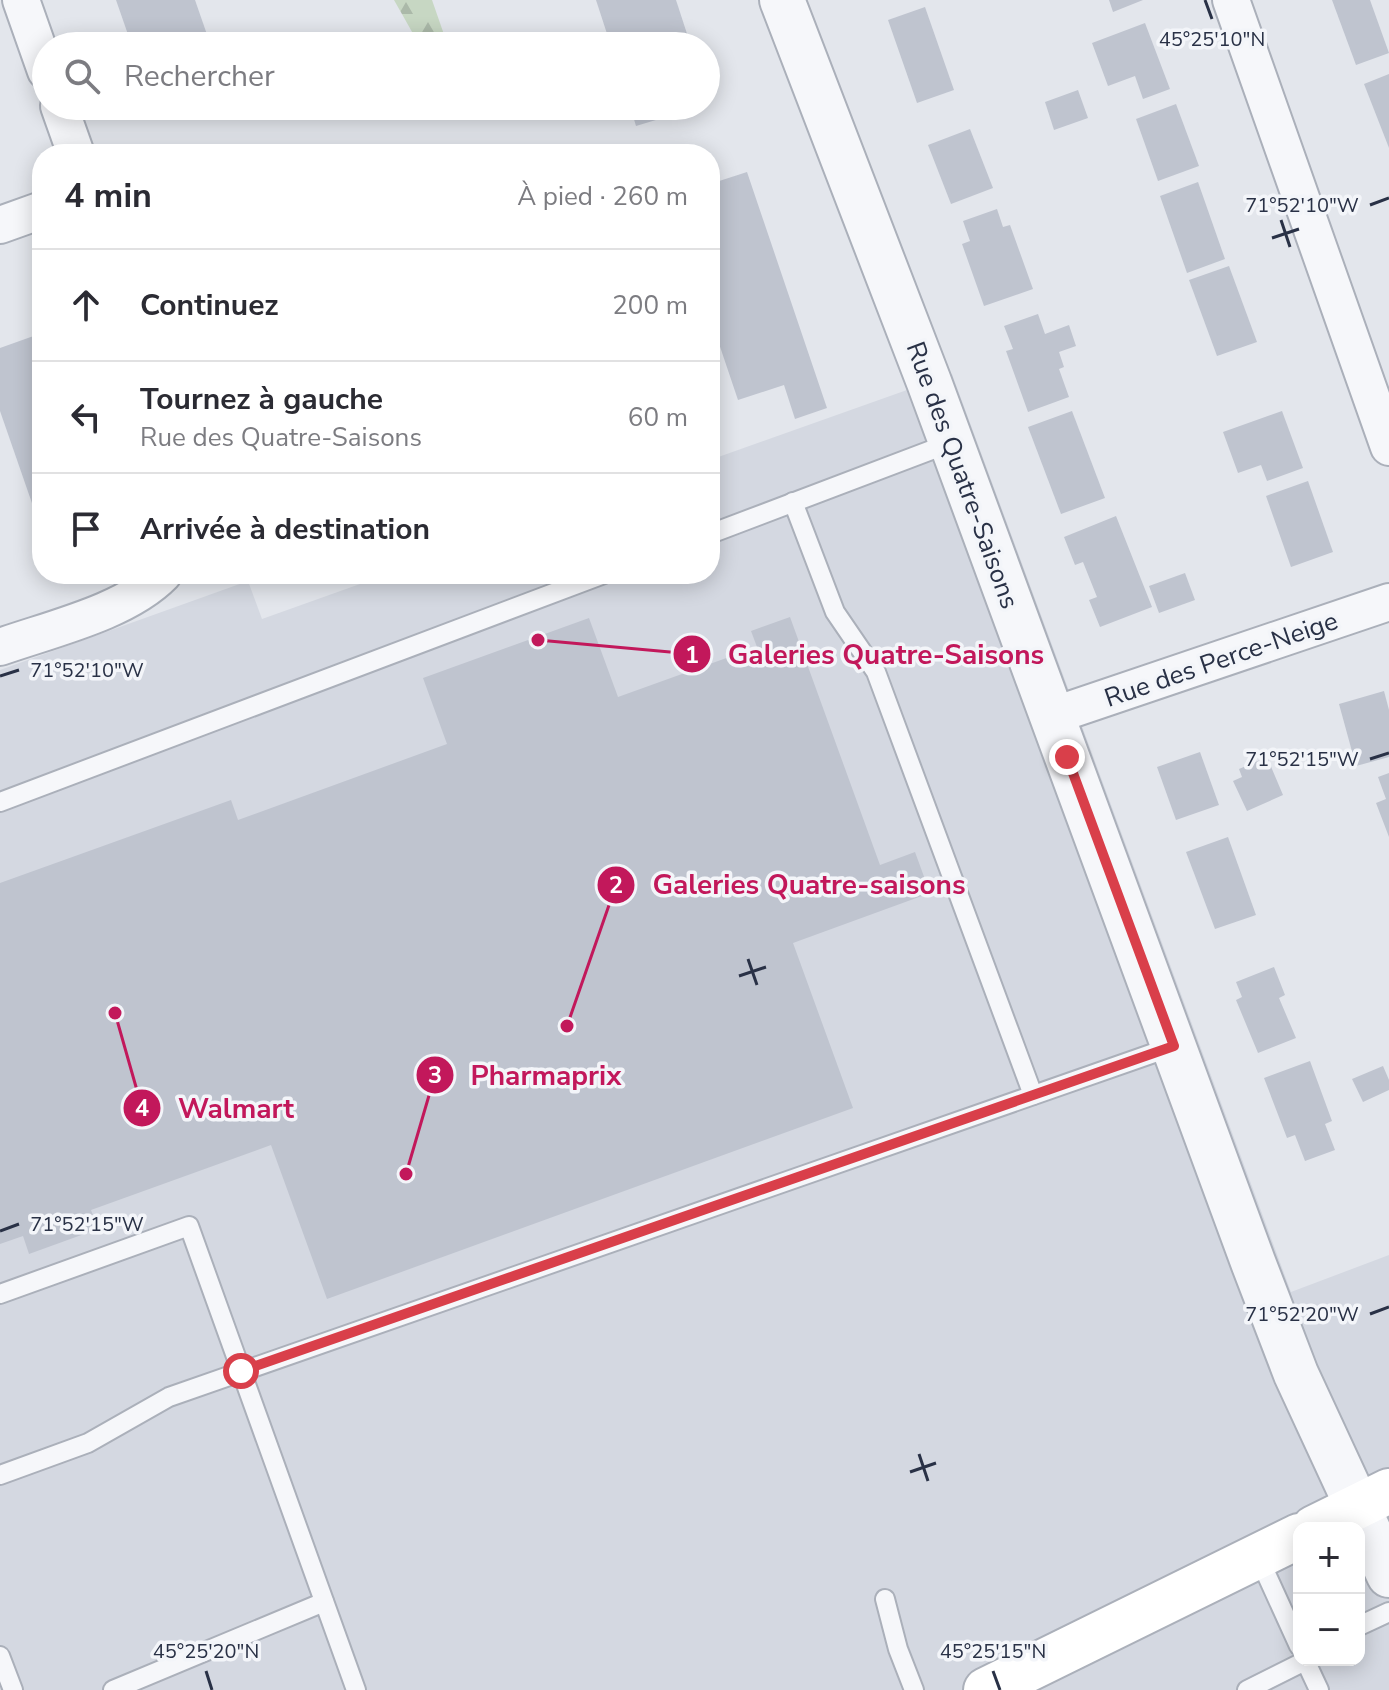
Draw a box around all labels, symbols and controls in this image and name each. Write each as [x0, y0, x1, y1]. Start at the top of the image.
text: 45°25'10"N [1159, 26, 1265, 53]
search box [32, 32, 720, 120]
icon: search [60, 54, 104, 98]
text: Rechercher [124, 56, 275, 97]
text: 4 min [64, 173, 152, 219]
text: À pied · 260 m [517, 179, 688, 214]
text: 71°52'10"W [1245, 192, 1359, 219]
icon: ahead [64, 283, 108, 327]
text: Continuez [140, 285, 279, 326]
text: 200 m [612, 288, 688, 323]
street label: Rue des Quatre-Saisons [898, 337, 1027, 614]
text: Tournez à gauche [140, 379, 383, 420]
icon: left [64, 395, 108, 439]
text: 60 m [628, 400, 688, 435]
text: Rue des Quatre-Saisons [140, 420, 422, 455]
icon: arrive [64, 507, 108, 551]
text: Arrivée à destination [140, 509, 430, 550]
street label: Rue des Perce-Neige [1100, 603, 1343, 716]
callout: Galeries Quatre-Saisons [672, 628, 1060, 680]
text: Galeries Quatre-Saisons [728, 636, 1044, 674]
text: 1 [685, 639, 699, 671]
text: 71°52'10"W [30, 657, 144, 684]
route end [1049, 739, 1085, 775]
text: 71°52'15"W [1245, 746, 1359, 773]
callout: Galeries Quatre-saisons [596, 859, 981, 911]
text: Galeries Quatre-saisons [652, 866, 966, 904]
text: 2 [609, 869, 623, 901]
callout: Pharmaprix [415, 1049, 638, 1101]
text: Pharmaprix [470, 1057, 622, 1095]
text: 3 [428, 1059, 442, 1091]
callout: Walmart [122, 1082, 310, 1134]
text: Walmart [178, 1090, 294, 1128]
text: 4 [135, 1092, 149, 1124]
text: 71°52'15"W [30, 1211, 144, 1238]
text: 71°52'20"W [1245, 1301, 1359, 1328]
route start [223, 1353, 259, 1389]
map controls [1293, 1522, 1365, 1666]
button: + [1293, 1522, 1365, 1594]
button: − [1293, 1594, 1365, 1666]
text: 45°25'20"N [153, 1638, 259, 1665]
text: 45°25'15"N [940, 1638, 1046, 1665]

